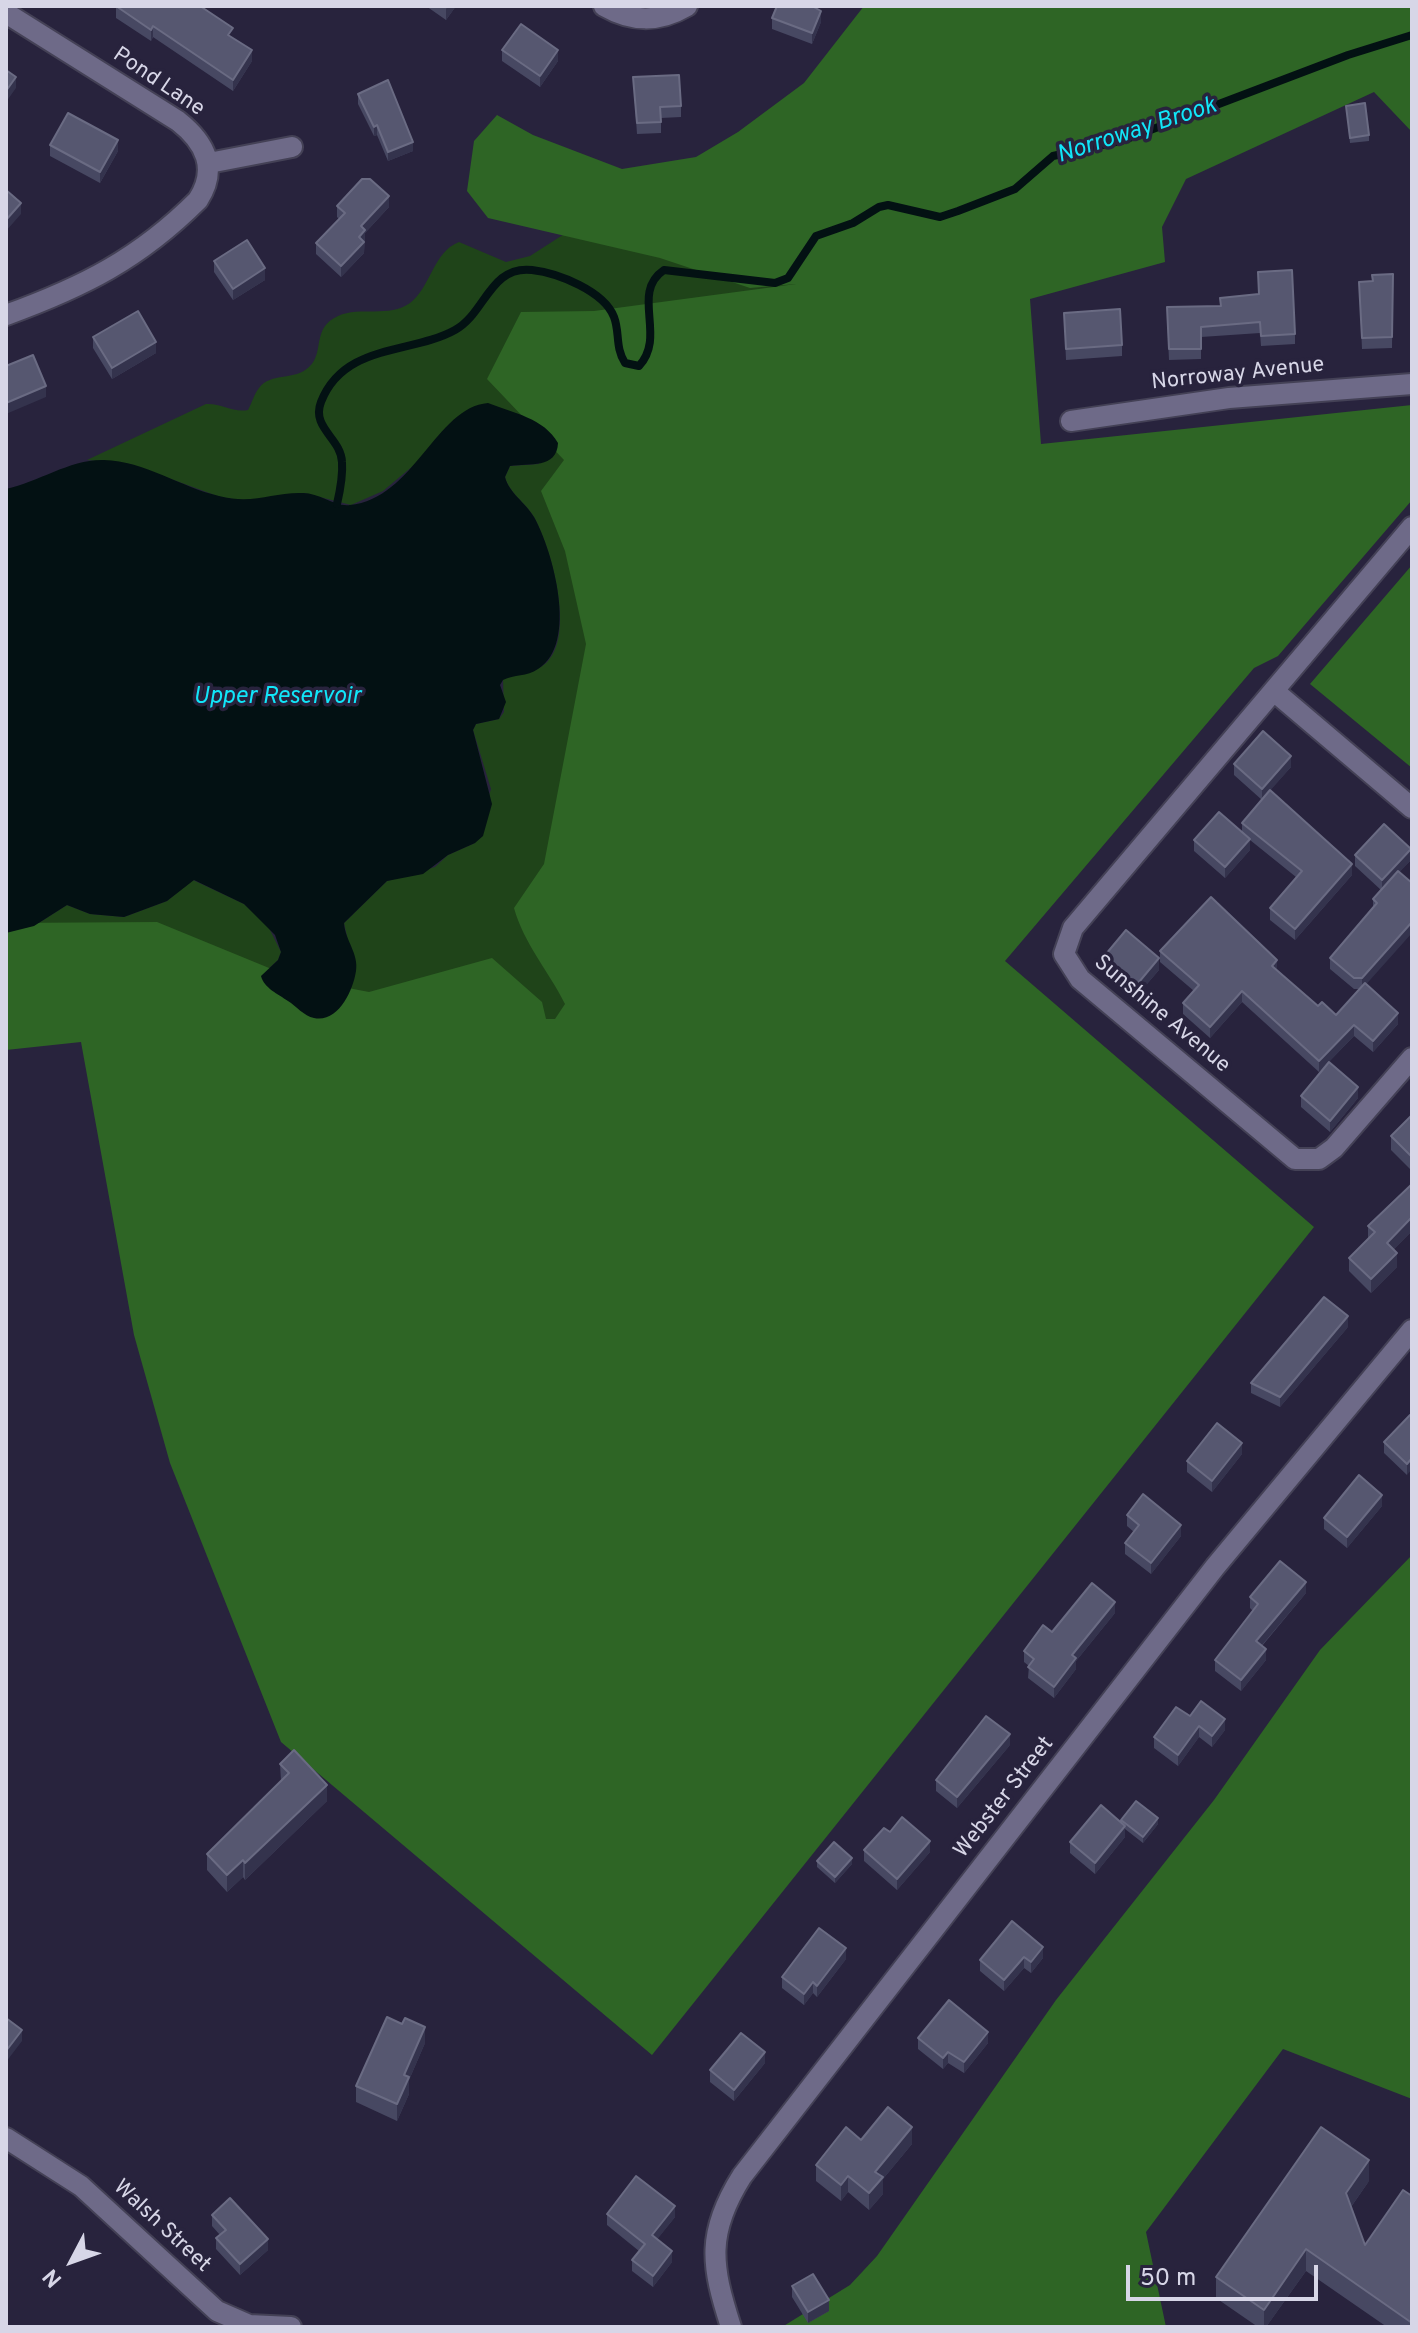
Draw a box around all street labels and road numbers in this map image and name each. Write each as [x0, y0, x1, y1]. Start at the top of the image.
street label: Pond Lane [107, 43, 209, 123]
street label: Norroway Avenue [1150, 353, 1326, 397]
street label: Sunshine Avenue [1088, 950, 1234, 1080]
street label: Webster Street [949, 1732, 1061, 1864]
street label: Walsh Street [107, 2175, 215, 2279]

